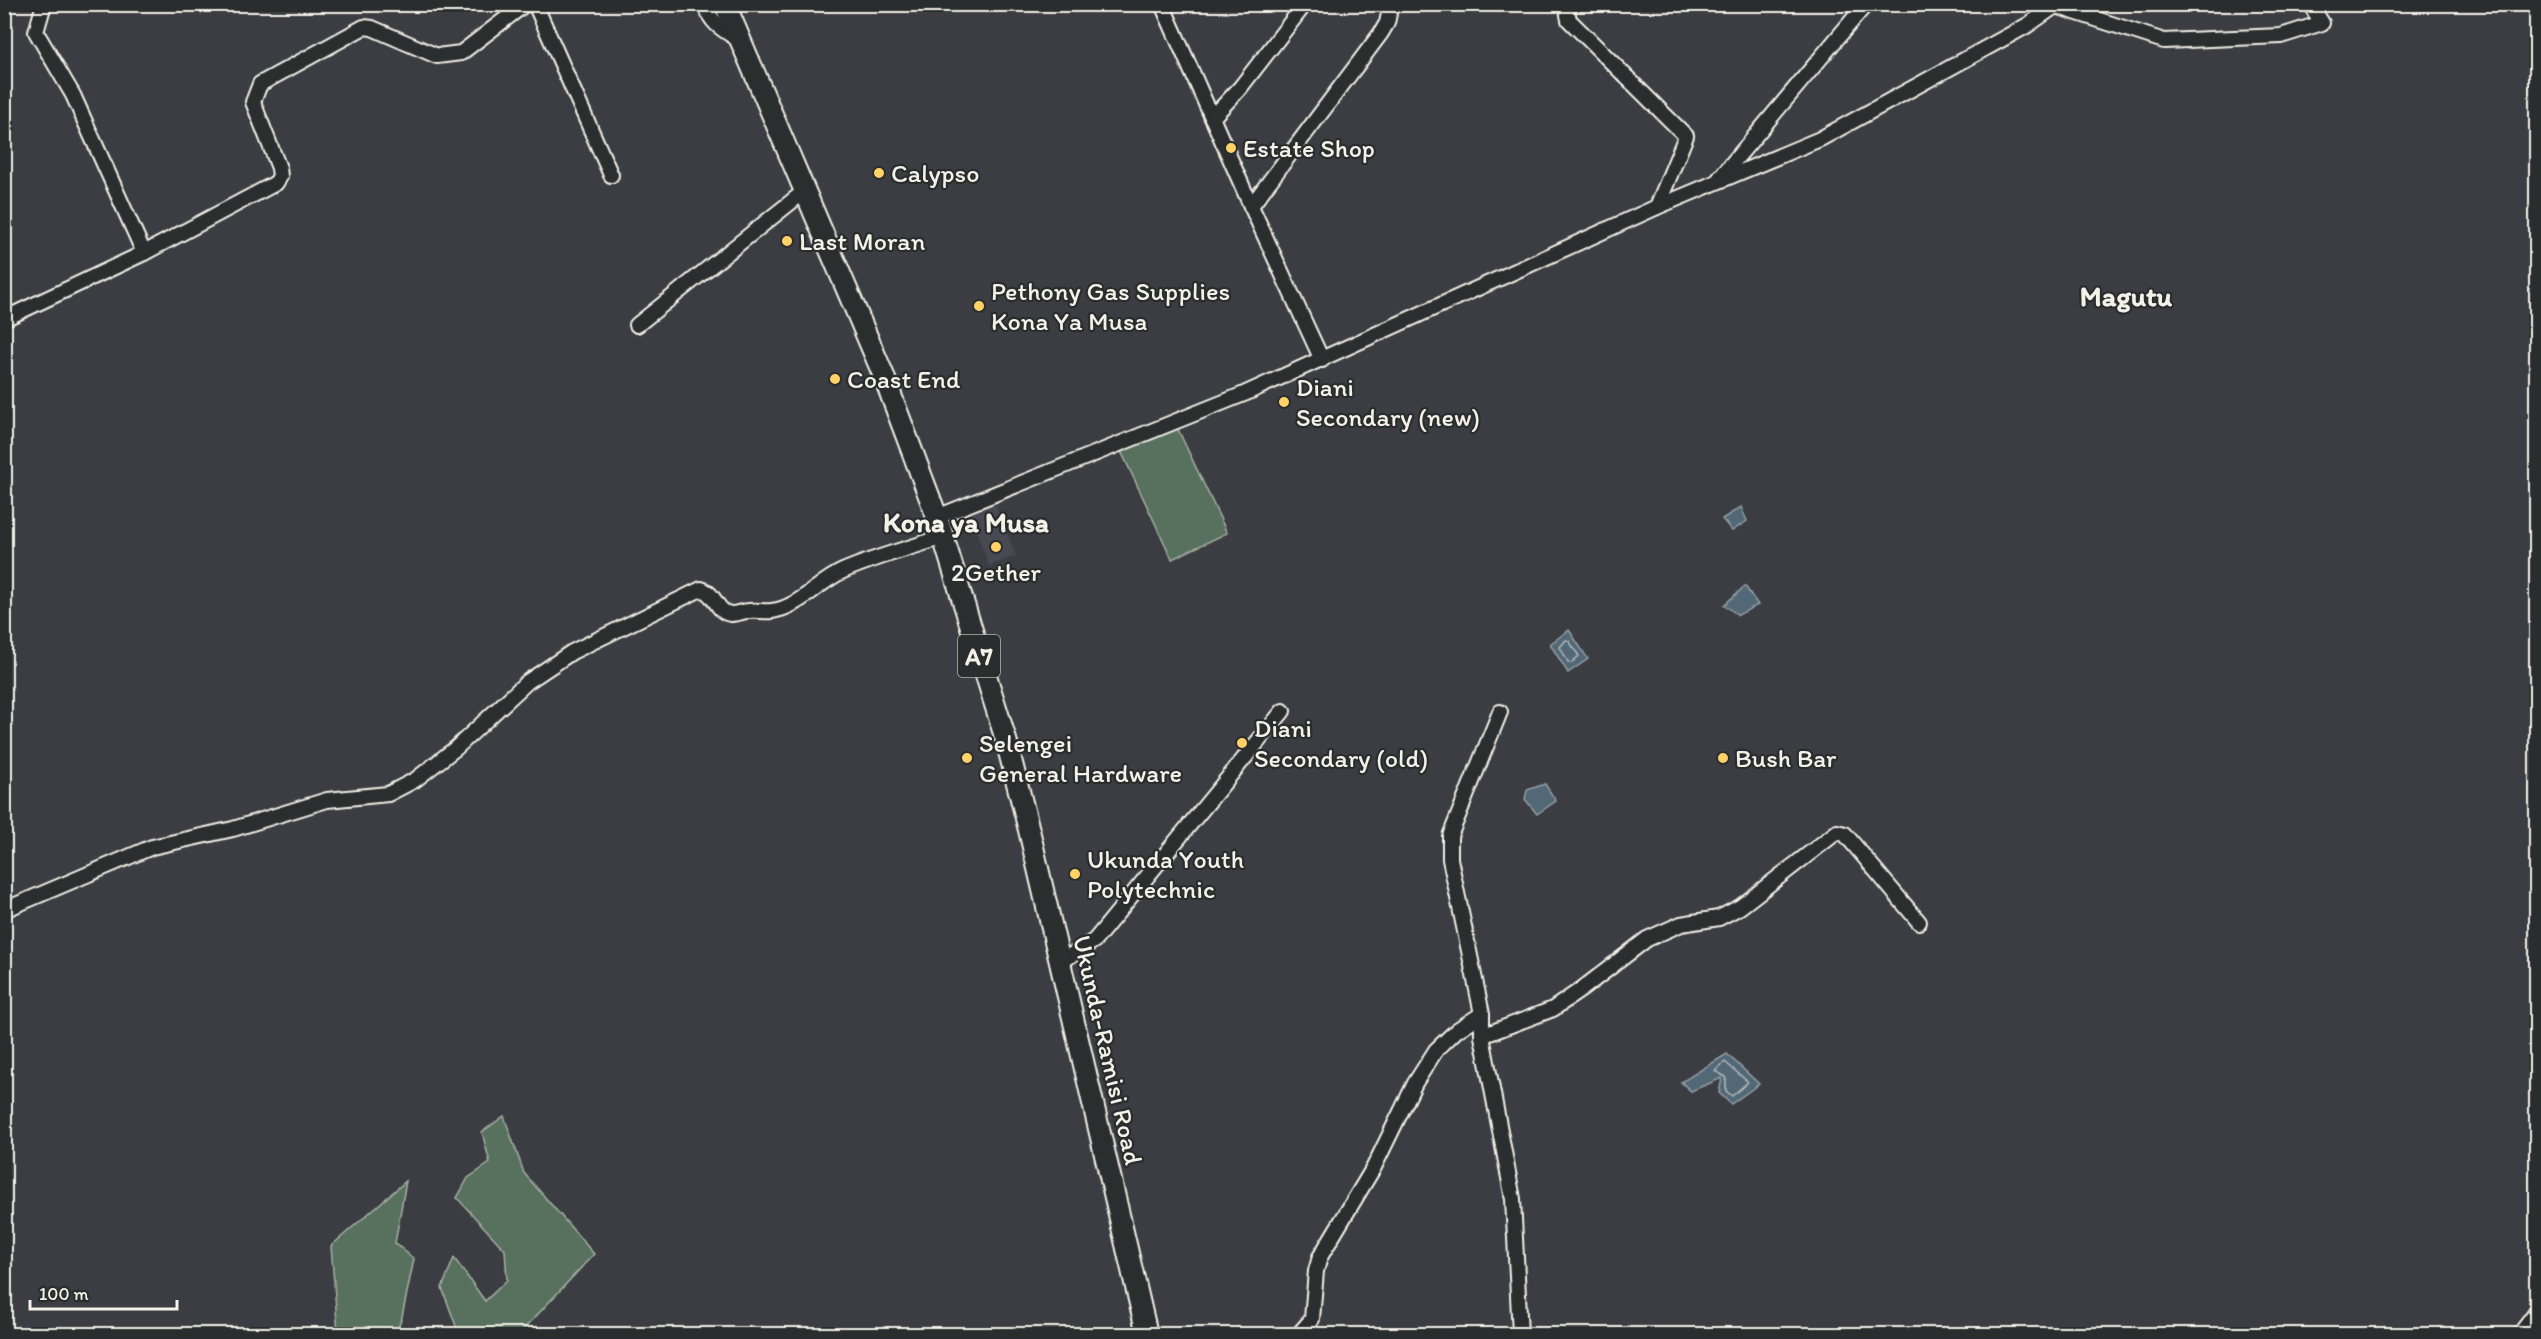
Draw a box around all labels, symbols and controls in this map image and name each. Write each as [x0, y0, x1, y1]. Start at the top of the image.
place label: Estate Shop [1243, 132, 1375, 164]
marker: Estate Shop [1224, 141, 1238, 155]
place label: Calypso [891, 157, 979, 189]
marker: Calypso [872, 166, 886, 180]
place label: Last Moran [799, 225, 926, 257]
marker: Last Moran [780, 234, 794, 248]
place label: Pethony Gas Supplies Kona Ya Musa [991, 275, 1230, 337]
district label: Magutu [2080, 279, 2173, 313]
marker: Pethony Gas Supplies Kona Ya Musa [972, 299, 986, 313]
place label: Coast End [847, 363, 961, 395]
place label: Diani Secondary (new) [1296, 371, 1480, 433]
marker: Coast End [828, 372, 842, 386]
marker: Diani Secondary (new) [1277, 395, 1291, 409]
district label: Kona ya Musa [883, 505, 1049, 539]
marker: 2Gether [989, 540, 1003, 554]
place label: 2Gether [951, 556, 1042, 588]
road number: A7 [958, 635, 1000, 677]
place label: Diani Secondary (old) [1254, 712, 1428, 774]
place label: Selengei General Hardware [979, 727, 1182, 789]
marker: Diani Secondary (old) [1235, 736, 1249, 750]
place label: Bush Bar [1735, 742, 1837, 774]
marker: Selengei General Hardware [960, 751, 974, 765]
marker: Bush Bar [1716, 751, 1730, 765]
place label: Ukunda Youth Polytechnic [1087, 843, 1244, 905]
marker: Ukunda Youth Polytechnic [1068, 867, 1082, 881]
street label: Ukunda-Ramisi Road [1066, 932, 1150, 1168]
scale bar [30, 1273, 177, 1311]
text: 100 m [39, 1283, 89, 1305]

